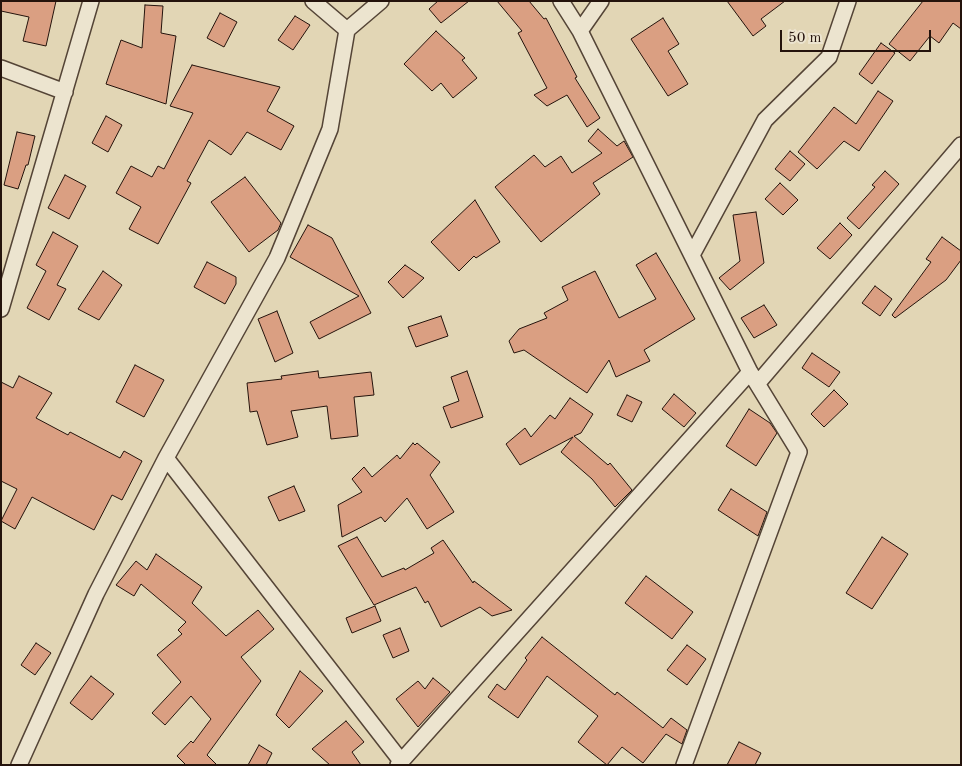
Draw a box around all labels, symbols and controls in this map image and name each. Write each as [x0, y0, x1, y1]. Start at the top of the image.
scale bar [782, 20, 933, 52]
text: 50 m [788, 31, 822, 46]

